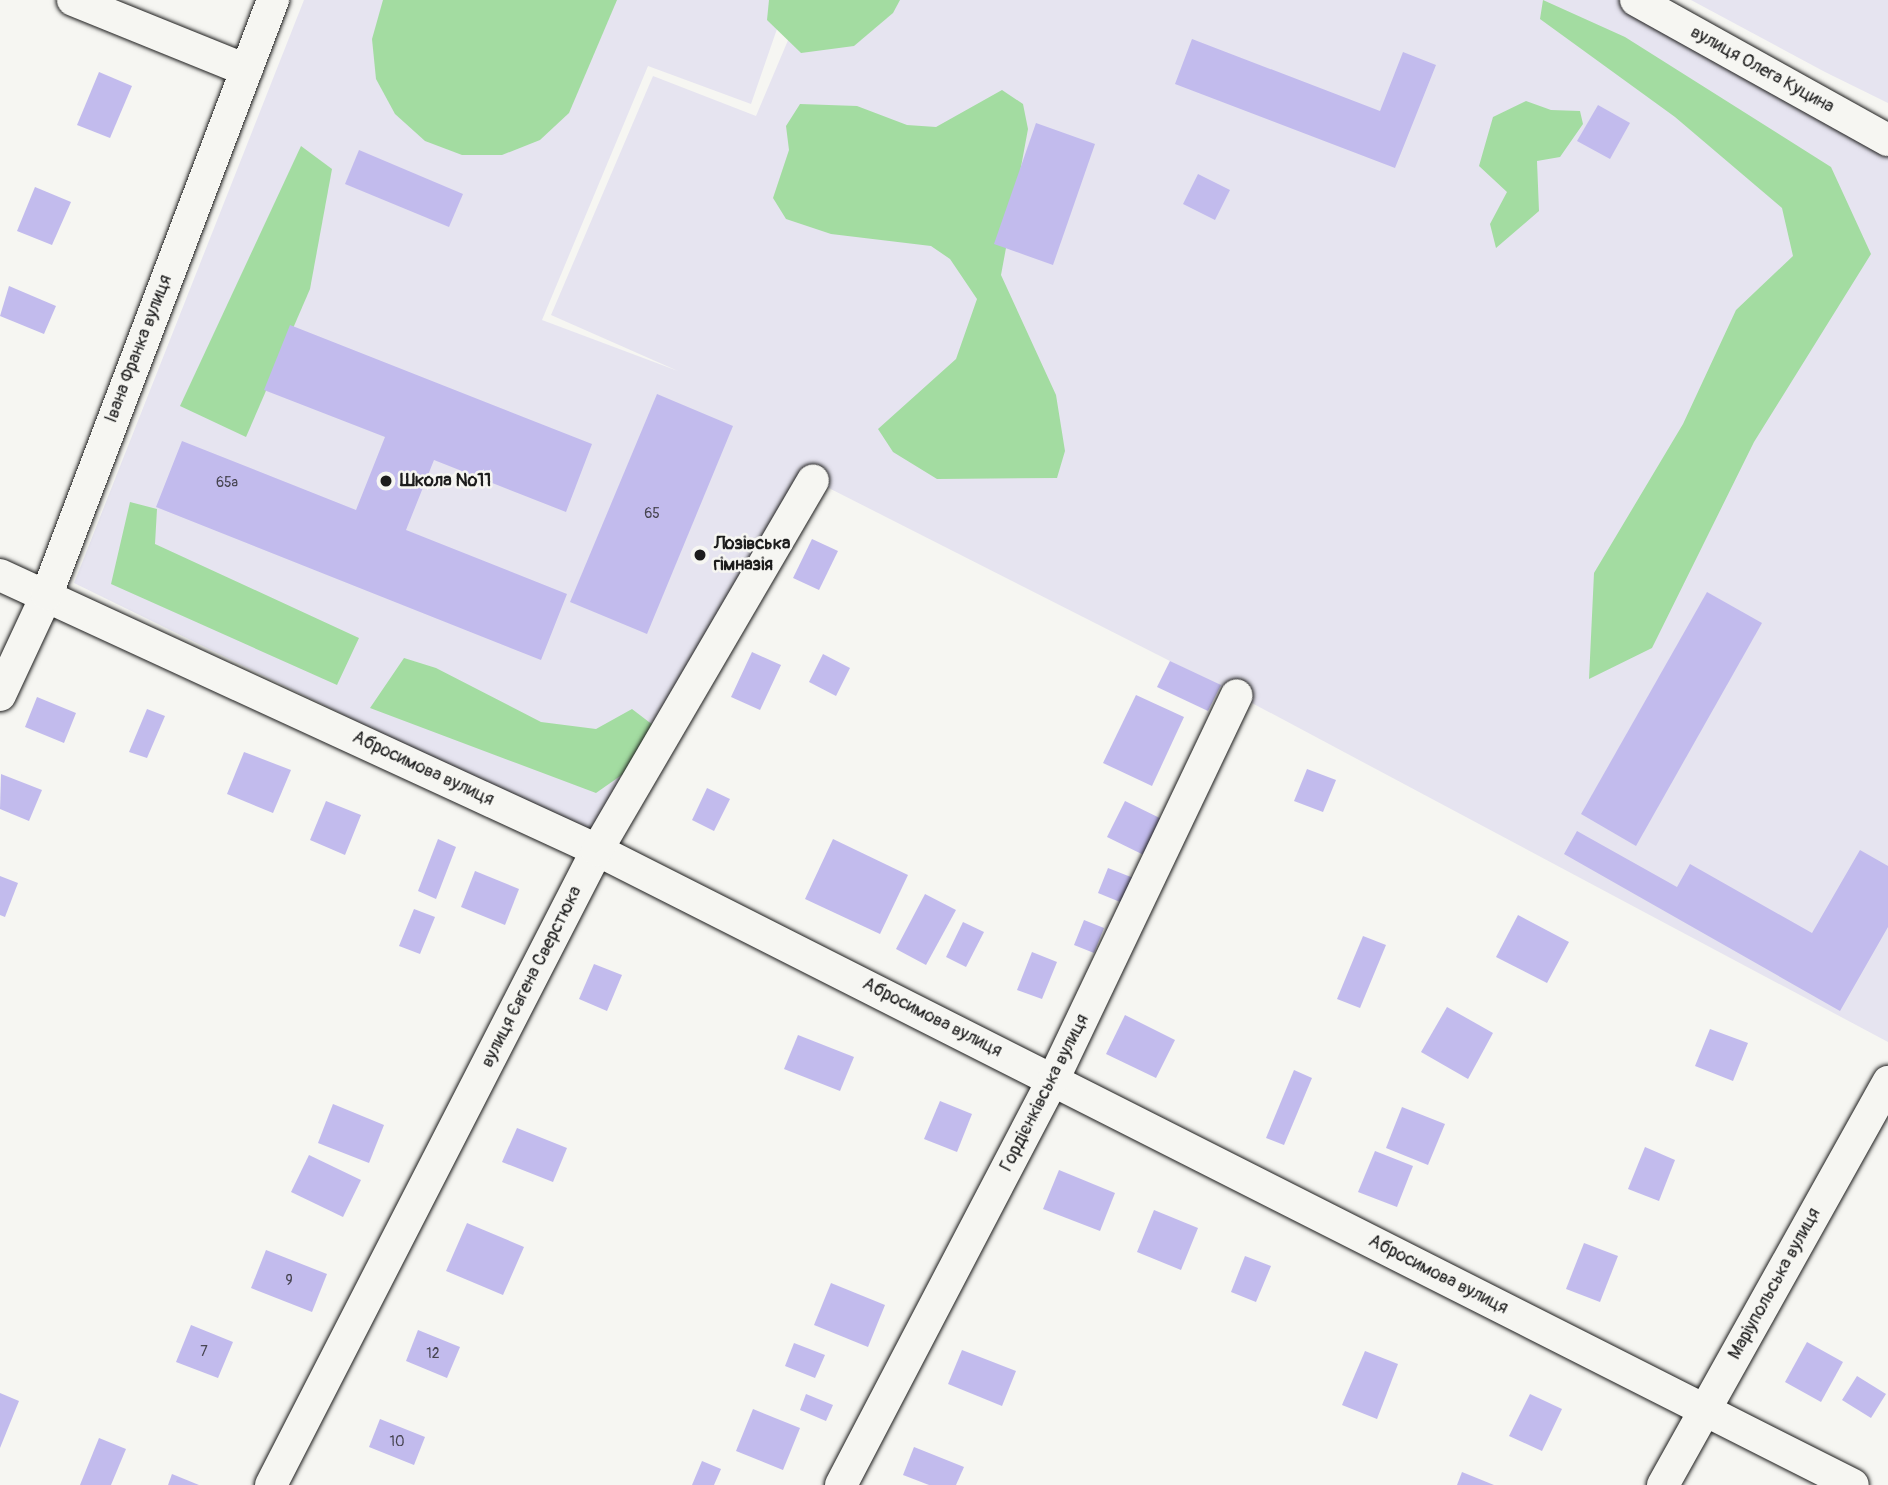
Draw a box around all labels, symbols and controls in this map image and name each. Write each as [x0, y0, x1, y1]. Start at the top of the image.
street label: вулиця Олега Куцина [1687, 22, 1837, 118]
street label: Івана Франка вулиця [101, 272, 177, 426]
place label: Школа №11 [400, 470, 491, 492]
marker: Школа №11 [378, 473, 394, 489]
house number: 65а [216, 475, 238, 491]
house number: 65 [644, 506, 660, 522]
place label: Лозівська гімназія [714, 534, 790, 576]
marker: Лозівська гімназія [692, 547, 708, 563]
street label: Абросимова вулиця [349, 727, 497, 811]
street label: вулиця Євгена Сверстюка [477, 883, 587, 1071]
street label: Абросимова вулиця [859, 973, 1005, 1063]
street label: Гордієнківська вулиця [996, 1011, 1094, 1175]
street label: Маріупольська вулиця [1724, 1204, 1826, 1364]
street label: Абросимова вулиця [1365, 1230, 1511, 1320]
house number: 9 [285, 1273, 293, 1289]
house number: 7 [200, 1344, 208, 1360]
house number: 12 [426, 1346, 440, 1362]
house number: 10 [389, 1434, 405, 1450]

